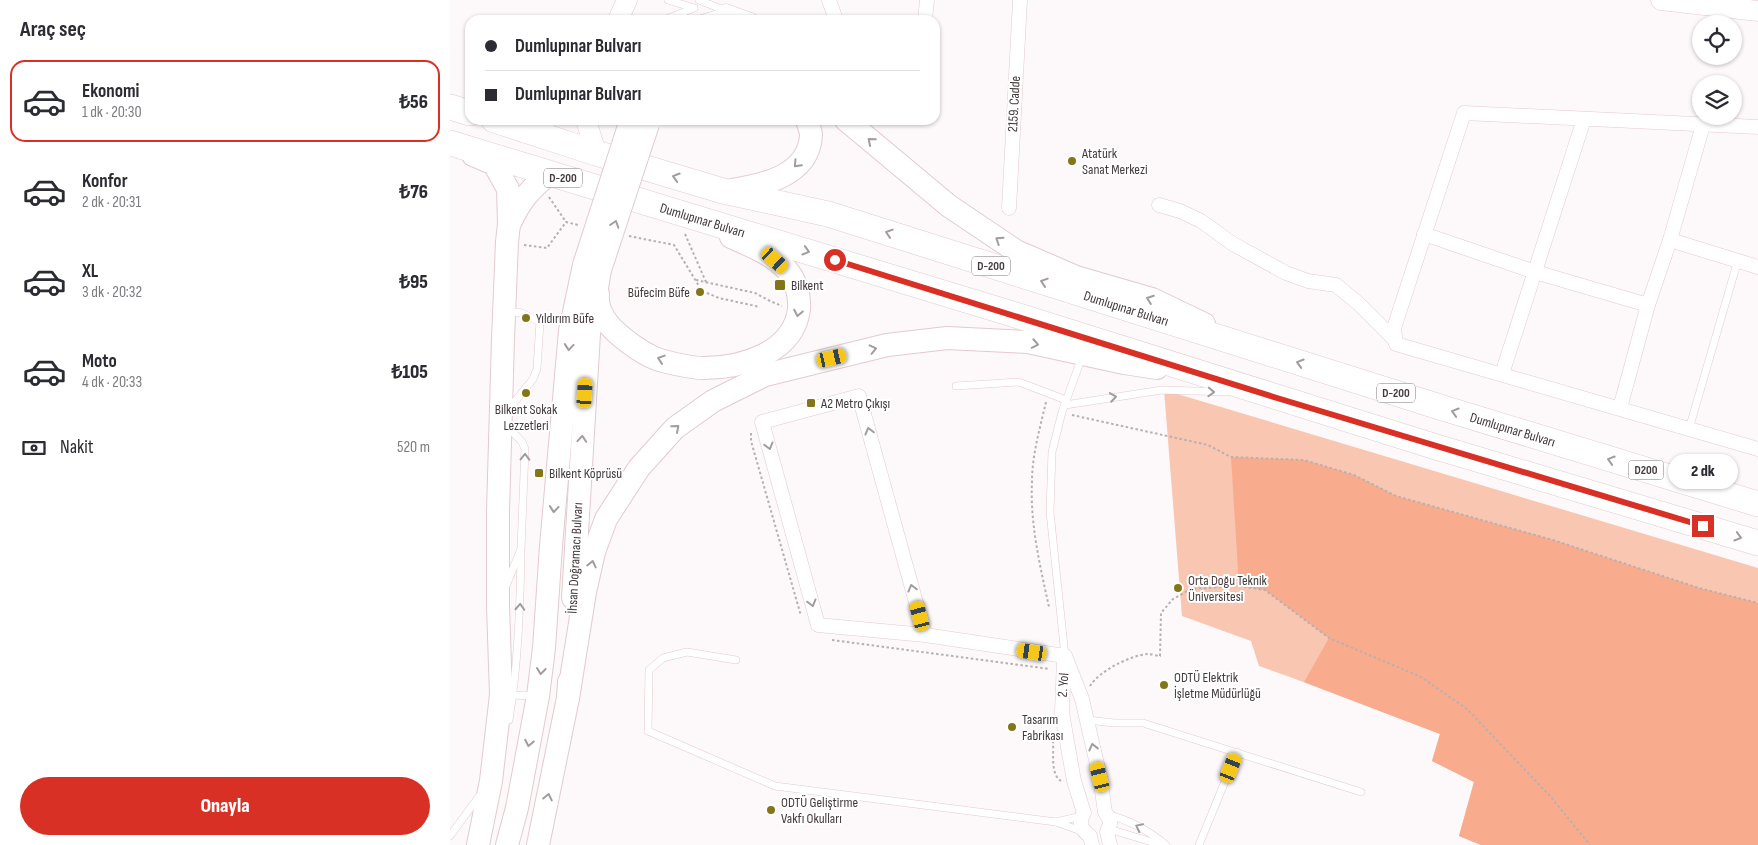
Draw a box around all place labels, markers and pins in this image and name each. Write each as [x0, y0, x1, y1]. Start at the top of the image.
place label: Atatürk Sanat Merkezi [1081, 145, 1148, 178]
marker: Atatürk Sanat Merkezi [1066, 155, 1078, 167]
place label: Bilkent [791, 277, 824, 294]
marker: Bilkent [773, 278, 787, 292]
place label: Büfecim Büfe [628, 284, 690, 301]
marker: Büfecim Büfe [694, 286, 706, 298]
place label: Yıldırım Büfe [536, 310, 594, 327]
marker: Yıldırım Büfe [520, 312, 532, 324]
marker: Bilkent Sokak Lezzetleri [520, 387, 532, 399]
place label: A2 Metro Çıkışı [820, 395, 890, 412]
marker: A2 Metro Çıkışı [805, 397, 817, 409]
place label: Bilkent Sokak Lezzetleri [495, 401, 558, 434]
place label: Bilkent Köprüsü [549, 465, 622, 482]
marker: Bilkent Köprüsü [533, 467, 545, 479]
place label: Orta Doğu Teknik Üniversitesi [1188, 572, 1268, 605]
marker: Orta Doğu Teknik Üniversitesi [1172, 582, 1184, 594]
place label: ODTÜ Elektrik İşletme Müdürlüğü [1174, 669, 1261, 702]
marker: ODTÜ Elektrik İşletme Müdürlüğü [1158, 679, 1170, 691]
place label: Tasarım Fabrikası [1022, 711, 1063, 744]
marker: Tasarım Fabrikası [1006, 721, 1018, 733]
place label: ODTÜ Geliştirme Vakfı Okulları [781, 794, 858, 827]
marker: ODTÜ Geliştirme Vakfı Okulları [765, 804, 777, 816]

